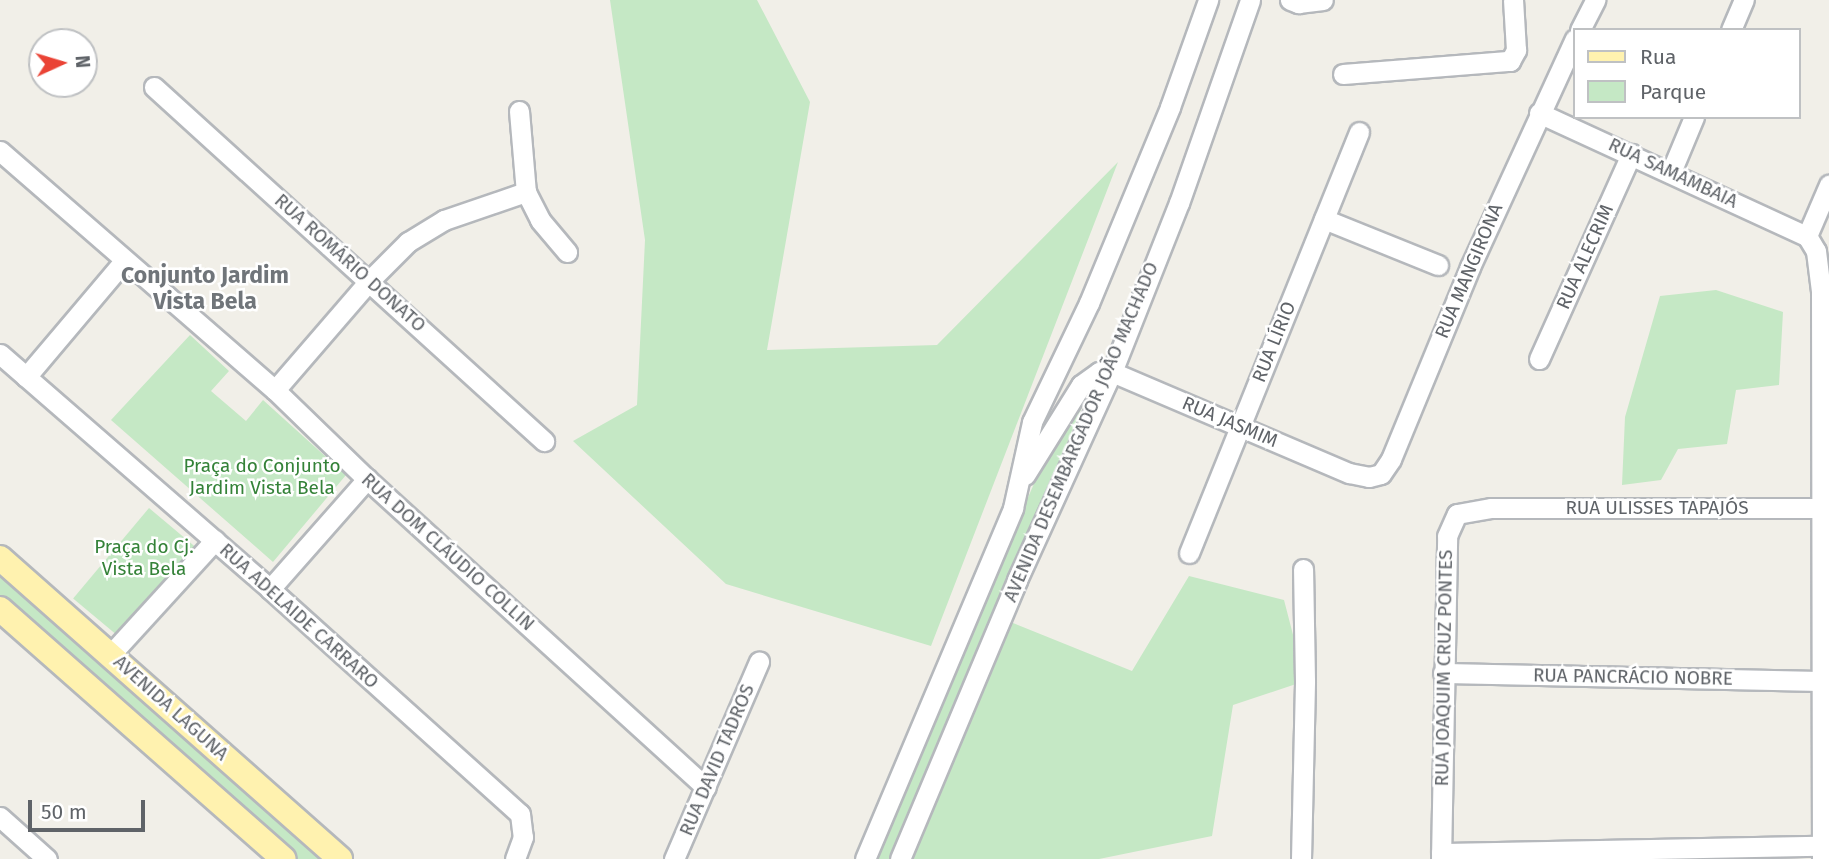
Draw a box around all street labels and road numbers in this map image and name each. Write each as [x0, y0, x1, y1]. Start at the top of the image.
street label: RUA SAMAMBAIA [1605, 133, 1741, 213]
street label: RUA ROMÁRIO DONATO [270, 189, 430, 337]
street label: RUA MANGIRONA [1430, 200, 1508, 342]
street label: RUA ALECRIM [1552, 201, 1618, 313]
street label: AVENIDA DESEMBARGADOR JOÃO MACHADO [999, 259, 1163, 605]
street label: RUA LÍRIO [1248, 298, 1300, 386]
street label: RUA JASMIM [1179, 392, 1281, 452]
street label: RUA DOM CLÁUDIO COLLIN [357, 468, 539, 636]
street label: RUA ULISSES TAPAJÓS [1565, 497, 1749, 519]
street label: RUA ADELAIDE CARRARO [215, 539, 383, 693]
street label: RUA JOAQUIM CRUZ PONTES [1431, 549, 1457, 787]
street label: AVENIDA LAGUNA [109, 651, 233, 765]
street label: RUA PANCRÁCIO NOBRE [1533, 664, 1733, 690]
street label: RUA DAVID TADROS [675, 681, 759, 839]

